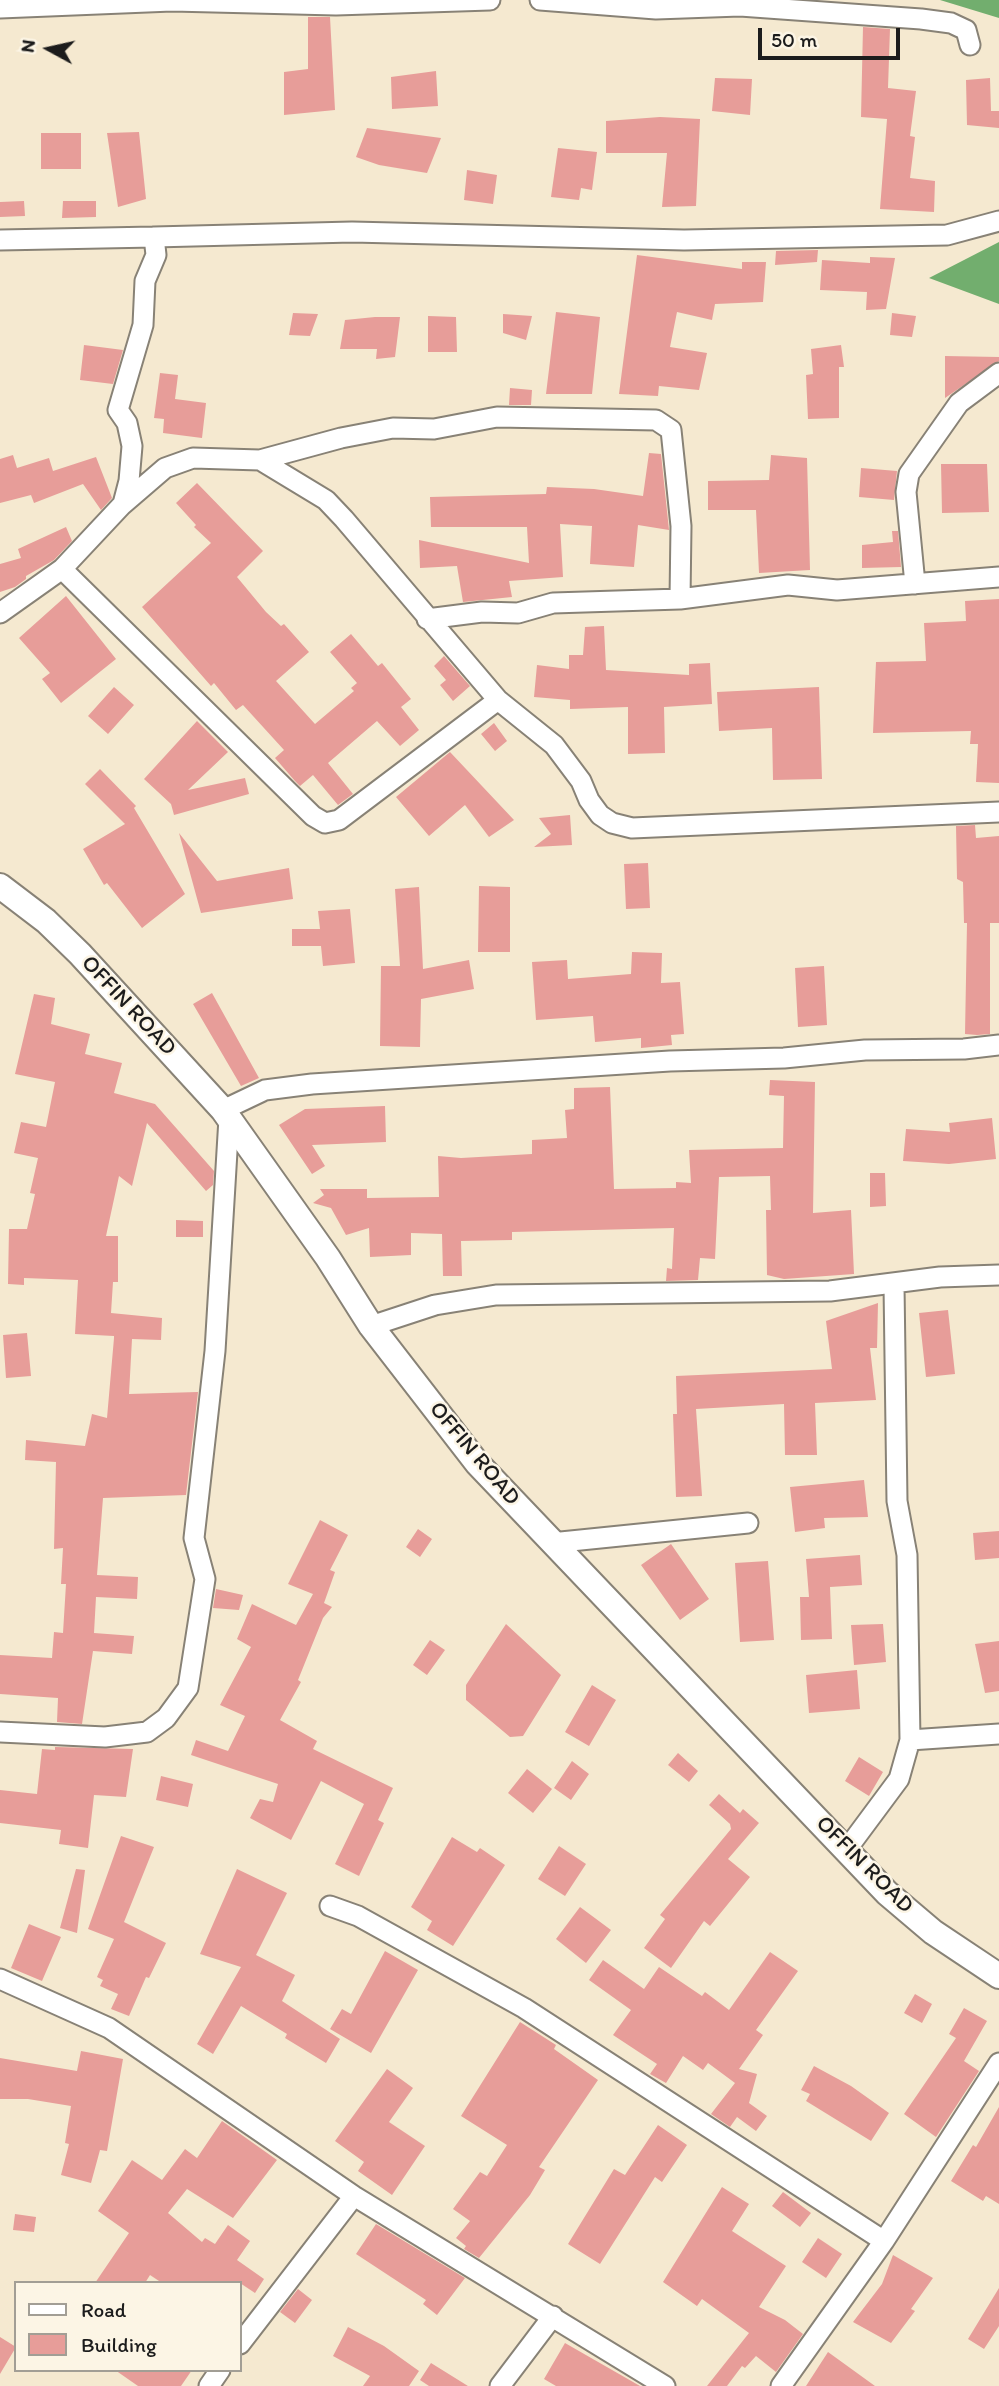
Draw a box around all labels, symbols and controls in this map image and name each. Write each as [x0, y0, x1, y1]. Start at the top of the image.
north arrow [14, 14, 84, 84]
scale bar [761, 14, 903, 58]
text: 50 m [771, 27, 817, 52]
text: N [15, 38, 40, 54]
street label: OFFIN ROAD [75, 950, 181, 1062]
street label: OFFIN ROAD [423, 1397, 525, 1511]
street label: OFFIN ROAD [809, 1810, 919, 1920]
legend [14, 2281, 242, 2372]
text: Road [81, 2297, 126, 2322]
text: Building [81, 2332, 157, 2357]

